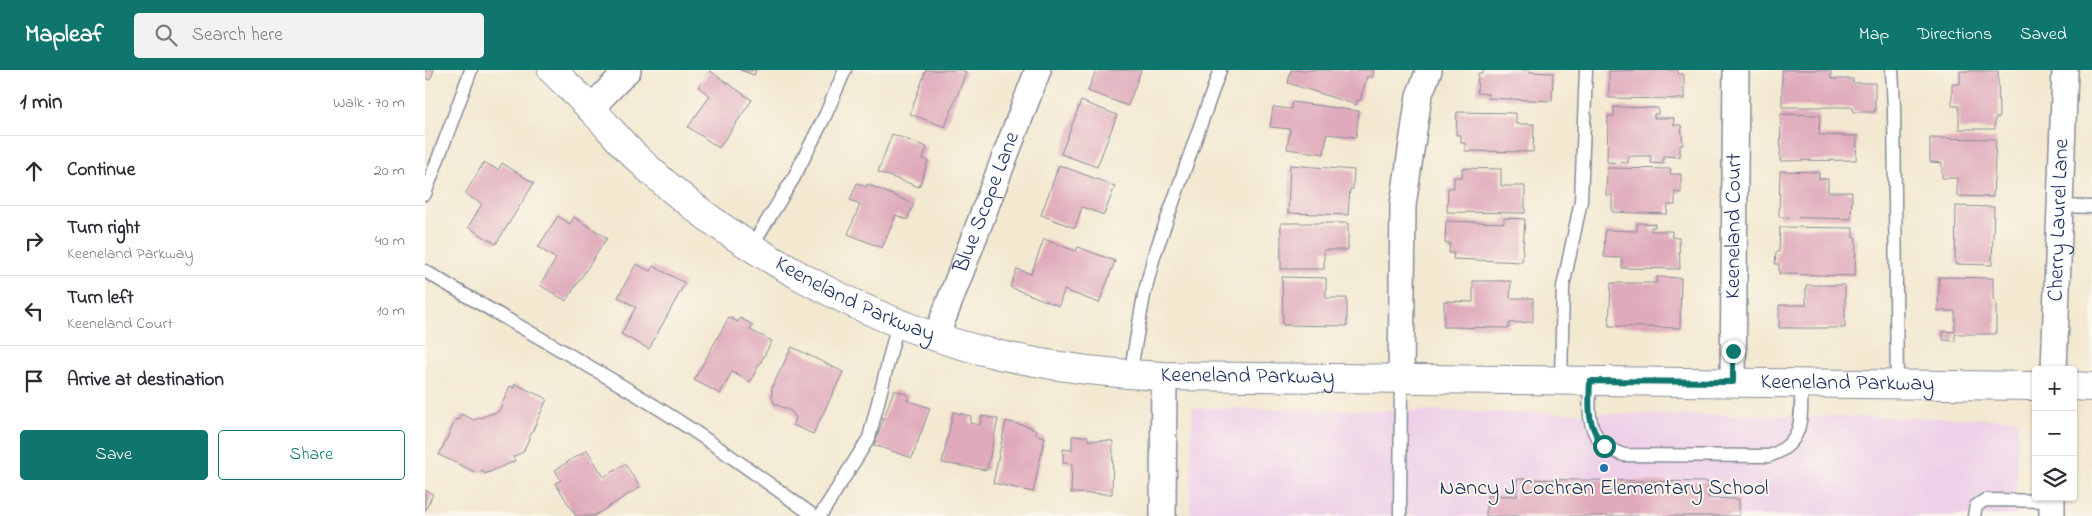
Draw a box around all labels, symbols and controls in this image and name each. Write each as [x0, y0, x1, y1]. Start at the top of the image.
search box [134, 13, 484, 58]
text: Mapleaf [25, 18, 104, 53]
icon: search [152, 21, 180, 49]
text: Search here [192, 22, 283, 49]
text: Map [1859, 22, 1889, 48]
text: Directions [1917, 22, 1992, 48]
text: Saved [2020, 22, 2067, 48]
text: 1 min [20, 88, 62, 118]
text: Walk · 70 m [333, 91, 405, 115]
street label: Blue Scope Lane [946, 127, 1029, 279]
street label: Cherry Laurel Lane [2041, 138, 2078, 302]
street label: Keeneland Court [1718, 152, 1751, 299]
icon: ahead [20, 157, 48, 185]
text: Continue [67, 157, 135, 184]
text: 20 m [374, 159, 405, 183]
text: Turn right [67, 215, 140, 242]
icon: right [20, 227, 48, 255]
text: 40 m [375, 229, 405, 253]
text: Keeneland Parkway [67, 242, 193, 266]
street label: Keeneland Parkway [768, 249, 939, 352]
text: Turn left [67, 285, 134, 312]
icon: left [20, 297, 48, 325]
text: 10 m [377, 299, 405, 323]
text: Keeneland Court [67, 312, 173, 336]
route end [1722, 340, 1745, 363]
street label: Keeneland Parkway [1160, 360, 1335, 395]
map controls [2032, 366, 2077, 501]
button: + [2032, 366, 2077, 411]
icon: arrive [20, 367, 48, 395]
text: Arrive at destination [67, 367, 224, 394]
street label: Keeneland Parkway [1760, 367, 1935, 402]
button: − [2032, 411, 2077, 456]
button: Save [20, 430, 208, 480]
button: Share [218, 430, 405, 480]
route start [1593, 435, 1616, 458]
button: layers [2032, 456, 2077, 501]
marker: Nancy J Cochran Elementary School [1598, 462, 1610, 474]
place label: Nancy J Cochran Elementary School [1440, 473, 1768, 506]

